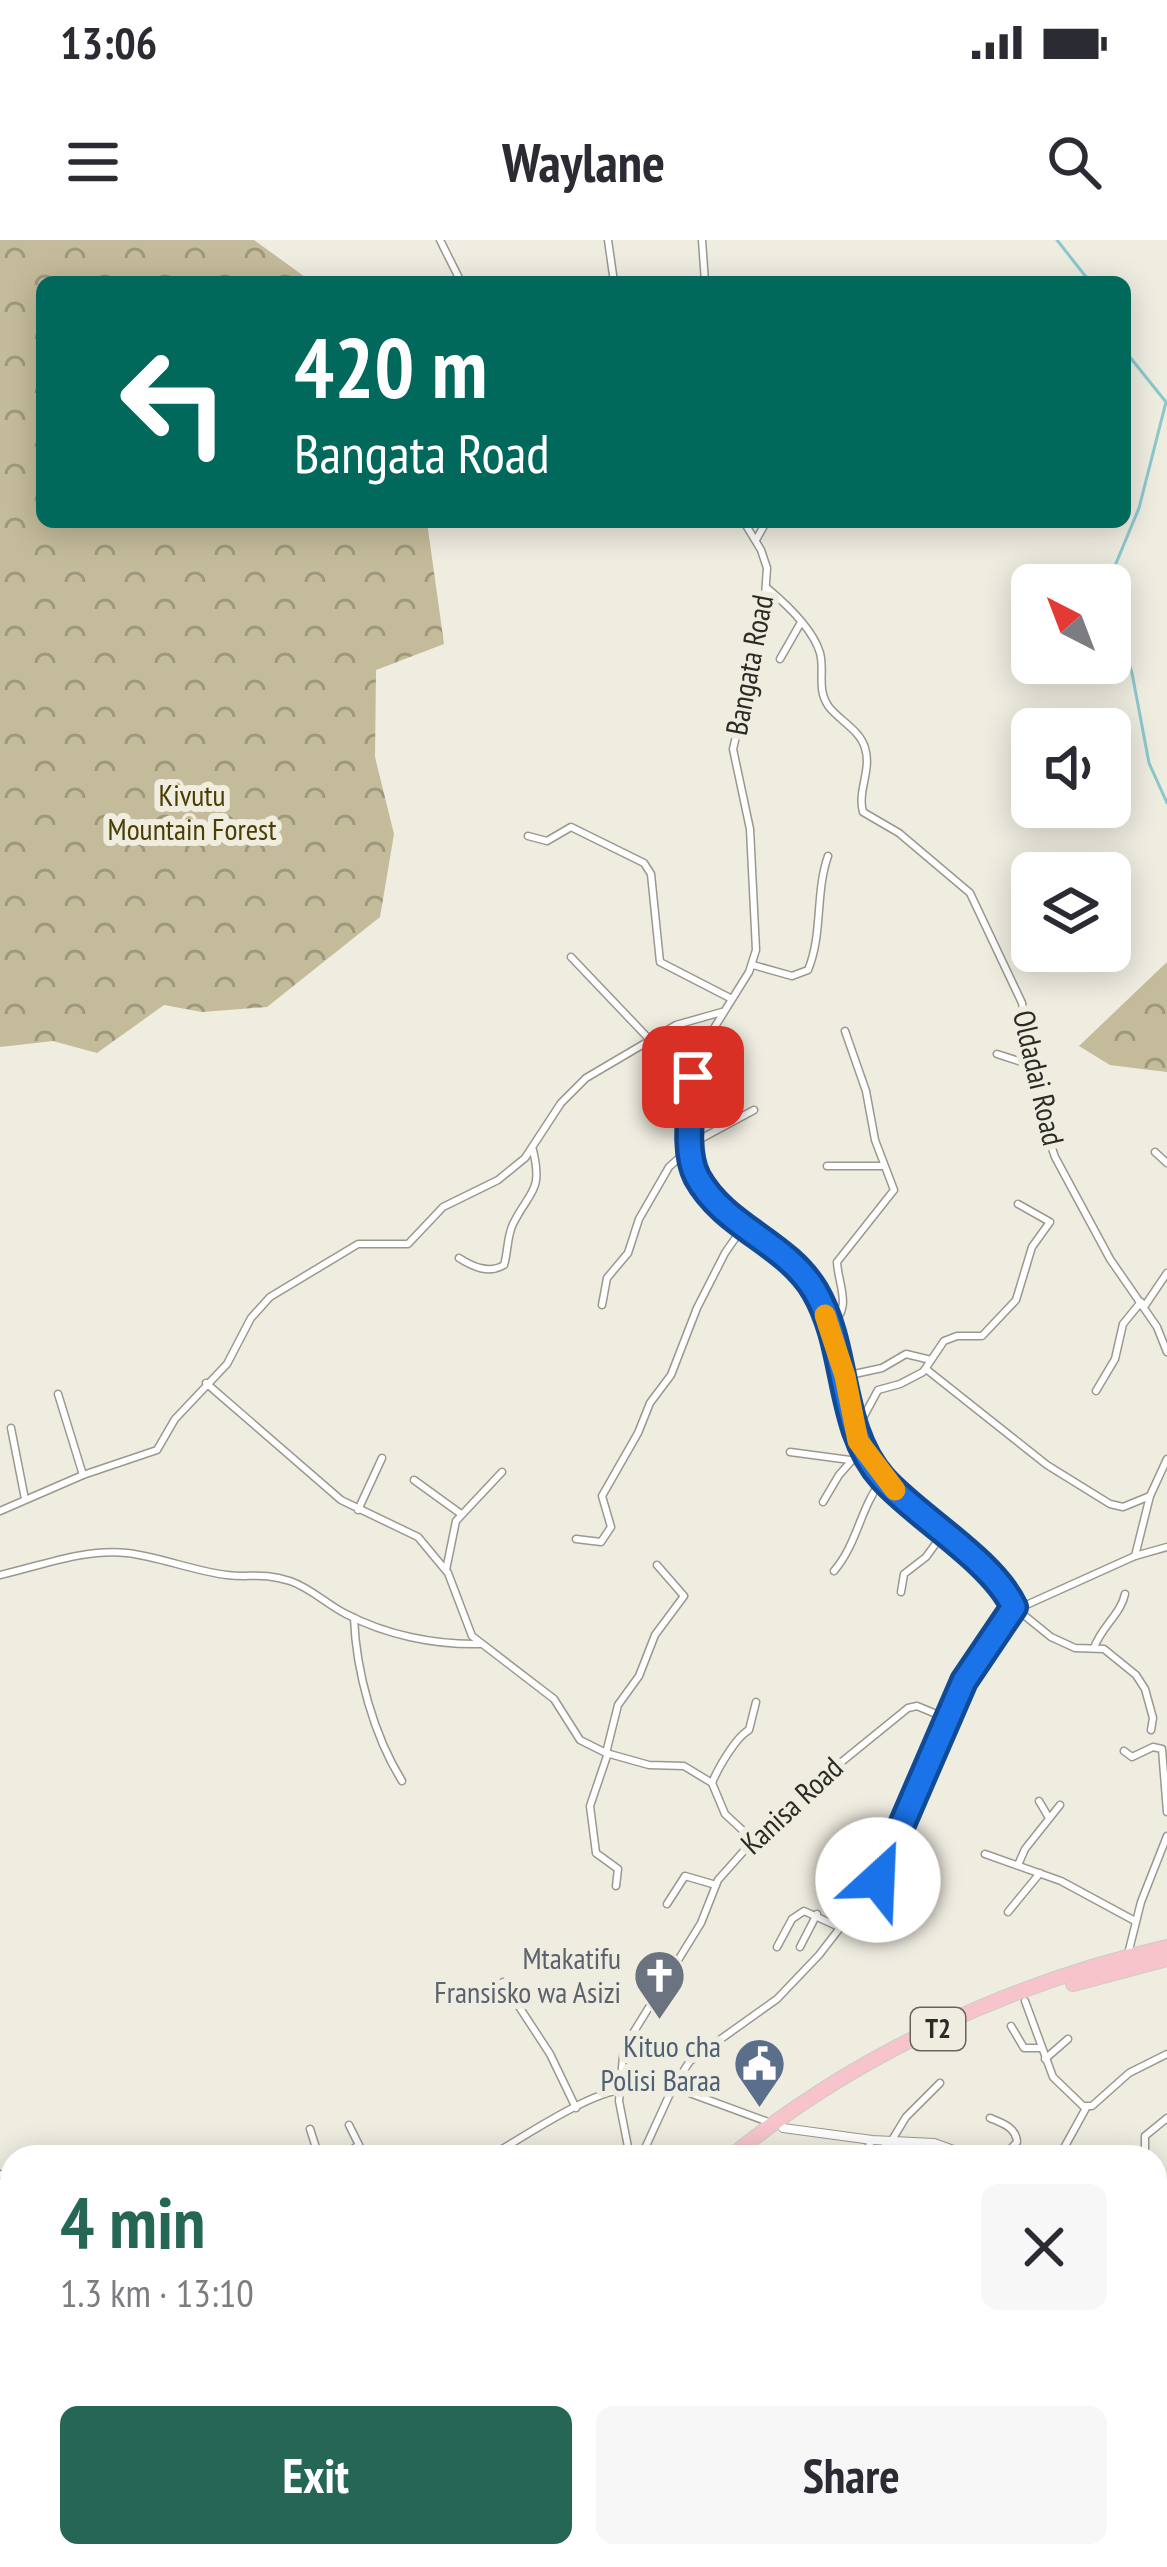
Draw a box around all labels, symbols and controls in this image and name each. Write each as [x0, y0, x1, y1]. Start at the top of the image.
text: 13:06 [60, 13, 157, 71]
text: Waylane [502, 127, 665, 197]
icon: menu [60, 129, 126, 195]
icon: search [1041, 129, 1107, 195]
text: 420 m [294, 312, 487, 421]
icon: left [96, 324, 252, 480]
text: Bangata Road [294, 418, 550, 488]
north arrow [1011, 564, 1131, 684]
map controls [1011, 564, 1131, 972]
street label: Bangata Road [716, 591, 781, 738]
button: sound [1011, 708, 1131, 828]
park label: Kivutu Mountain Forest [108, 775, 277, 848]
button: layers [1011, 852, 1131, 972]
street label: Oldadai Road [1005, 1006, 1074, 1149]
pin [642, 1026, 744, 1128]
icon: arrive [660, 1044, 726, 1110]
street label: Kanisa Road [732, 1748, 850, 1862]
position arrow [815, 1817, 941, 1943]
place label: Mtakatifu Fransisko wa Asizi [434, 1938, 621, 2011]
church icon: Mtakatifu Fransisko wa Asizi [632, 1948, 688, 2022]
road number: T2 [911, 2008, 965, 2050]
place label: Kituo cha Polisi Baraa [601, 2026, 721, 2099]
public building icon: Kituo cha Polisi Baraa [732, 2036, 788, 2110]
text: 4 min [60, 2175, 205, 2268]
button: close [981, 2184, 1107, 2310]
text: 1.3 km · 13:10 [60, 2267, 254, 2318]
button: Exit [60, 2406, 572, 2544]
button: Share [596, 2406, 1107, 2544]

